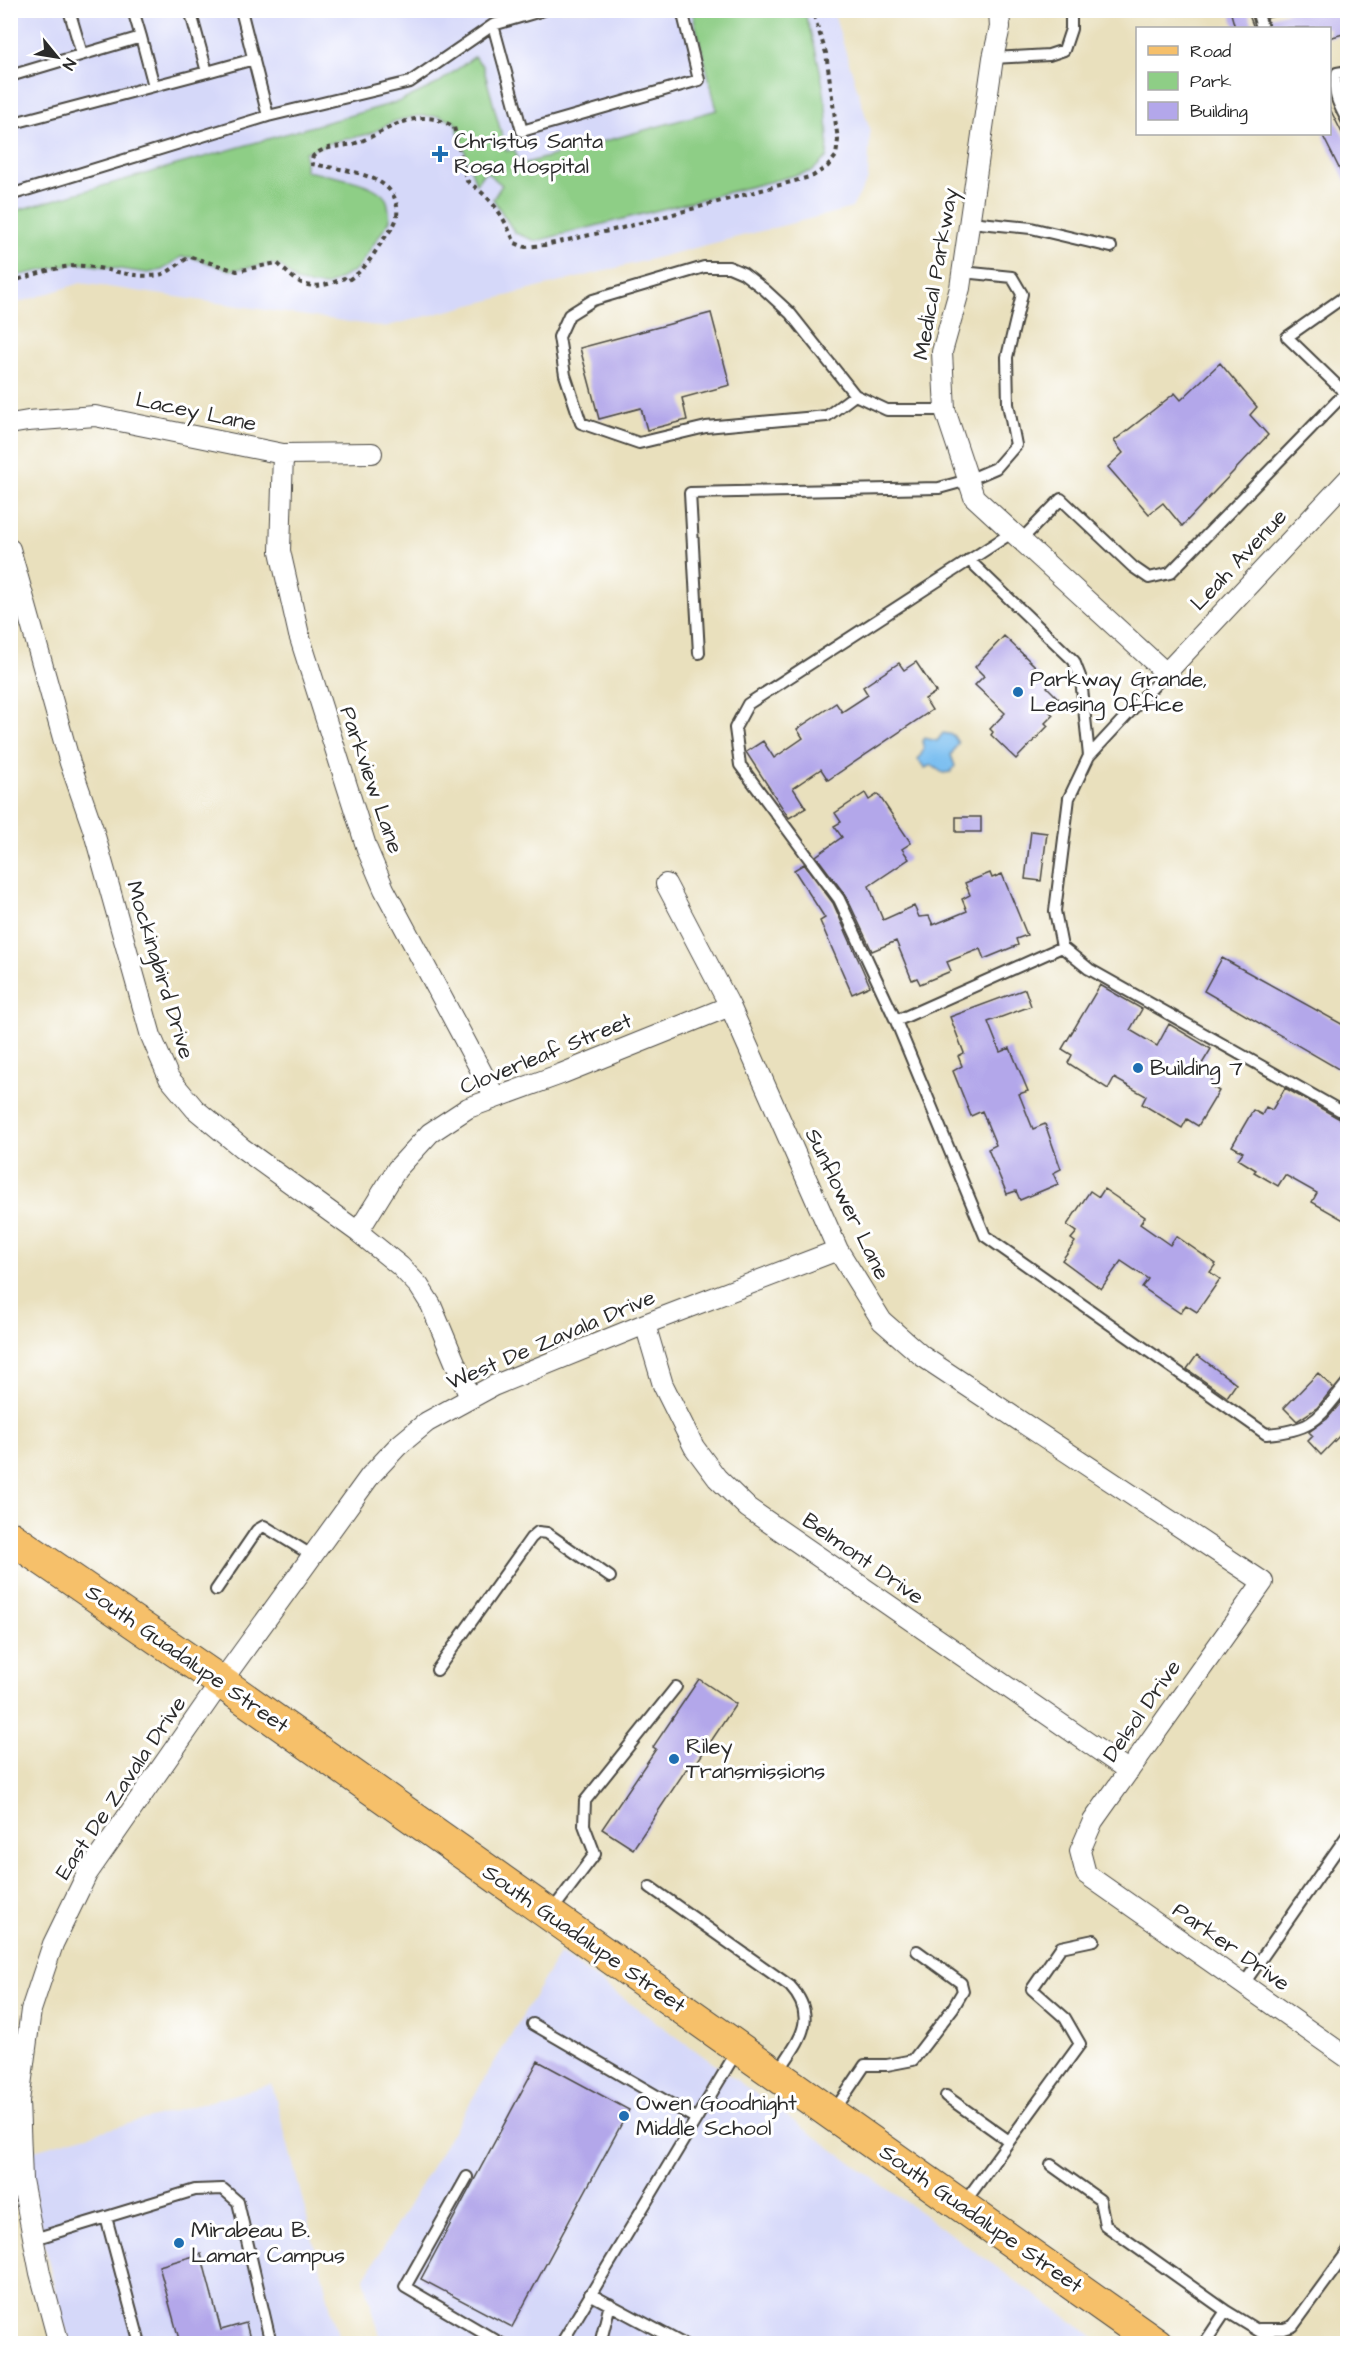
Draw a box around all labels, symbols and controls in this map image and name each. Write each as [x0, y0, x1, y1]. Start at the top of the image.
north arrow [27, 27, 87, 87]
legend [1136, 27, 1331, 135]
text: Road [1190, 39, 1231, 64]
text: N [57, 54, 81, 74]
text: Park [1190, 69, 1232, 94]
text: Building [1190, 99, 1248, 125]
place label: Christus Santa Rosa Hospital [454, 126, 603, 182]
marker: Christus Santa Rosa Hospital [431, 145, 449, 163]
street label: Medical Parkway [906, 186, 967, 363]
street label: Lacey Lane [133, 384, 259, 441]
street label: Leah Avenue [1183, 502, 1295, 618]
place label: Parkway Grande, Leasing Office [1030, 664, 1207, 721]
marker: Parkway Grande, Leasing Office [1011, 685, 1025, 699]
street label: Parkview Lane [331, 702, 411, 858]
street label: Mockingbird Drive [117, 877, 202, 1063]
street label: Cloverleaf Street [455, 1005, 637, 1103]
place label: Building 7 [1150, 1053, 1243, 1085]
marker: Building 7 [1131, 1061, 1145, 1075]
street label: Sunflower Lane [797, 1123, 897, 1285]
street label: West De Zavala Drive [442, 1282, 660, 1398]
street label: Belmont Drive [796, 1506, 930, 1613]
street label: South Guadalupe Street [79, 1577, 295, 1741]
street label: Delsol Drive [1095, 1654, 1189, 1768]
street label: East De Zavala Drive [48, 1690, 194, 1886]
place label: Riley Transmissions [686, 1731, 825, 1787]
marker: Riley Transmissions [667, 1752, 681, 1766]
street label: South Guadalupe Street [476, 1857, 692, 2021]
street label: Parker Drive [1166, 1895, 1296, 1999]
place label: Owen Goodnight Middle School [636, 2088, 797, 2144]
marker: Owen Goodnight Middle School [617, 2109, 631, 2123]
street label: South Guadalupe Street [873, 2137, 1089, 2301]
place label: Mirabeau B. Lamar Campus [191, 2215, 345, 2271]
marker: Mirabeau B. Lamar Campus [172, 2236, 186, 2250]

